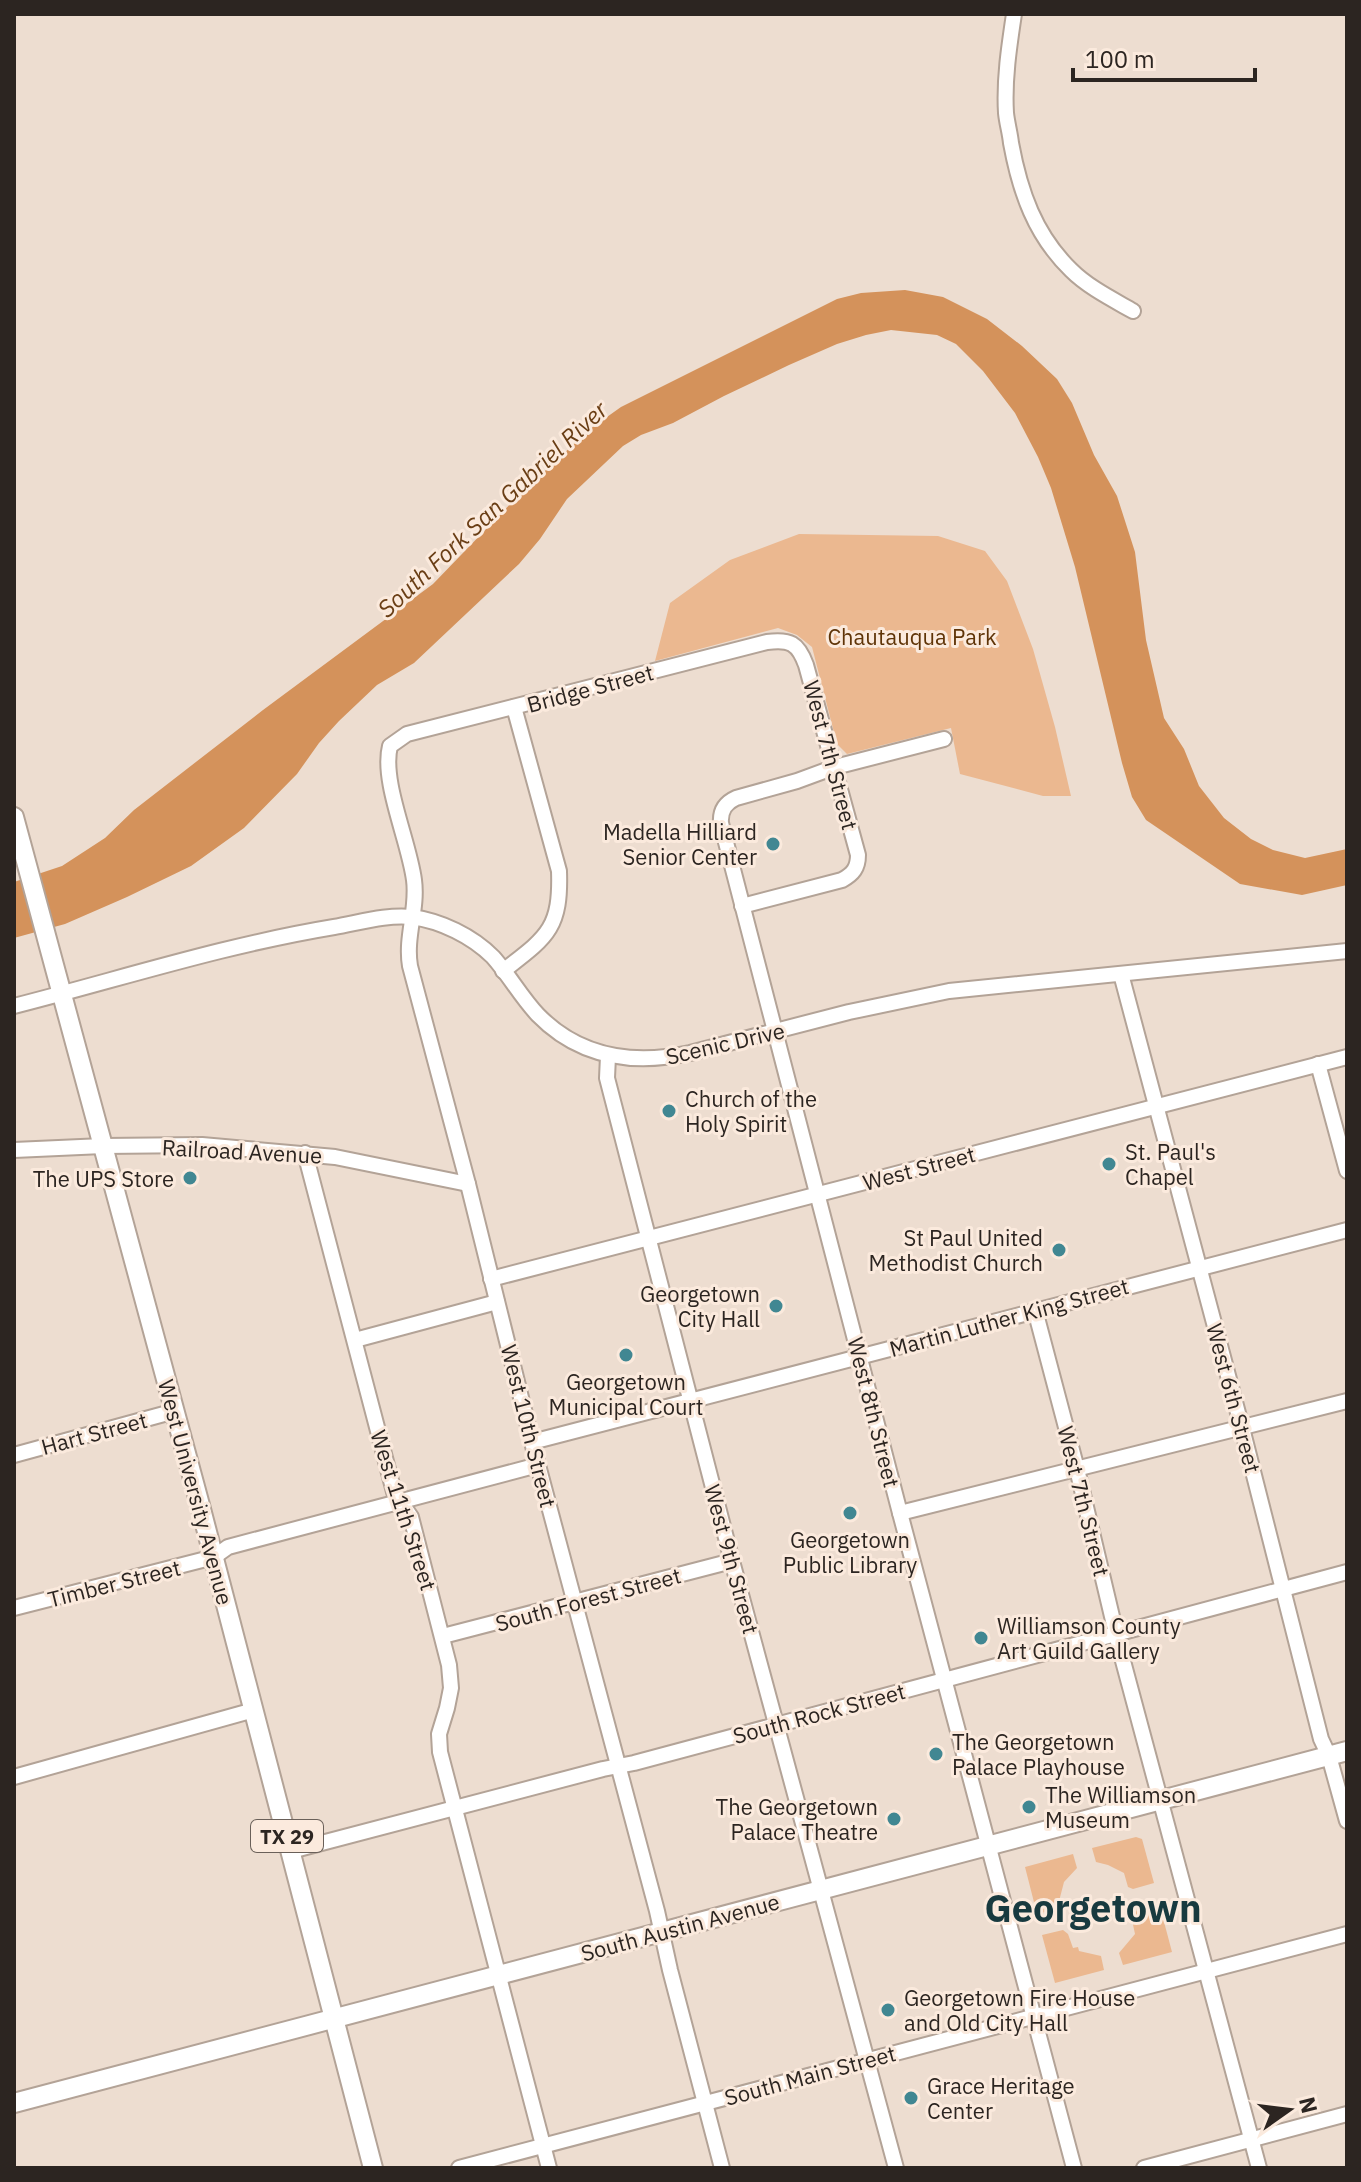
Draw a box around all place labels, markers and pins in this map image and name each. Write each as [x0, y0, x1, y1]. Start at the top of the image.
place label: Madella Hilliard Senior Center [603, 817, 757, 871]
marker: Madella Hilliard Senior Center [764, 835, 782, 853]
place label: Church of the Holy Spirit [685, 1084, 817, 1138]
marker: Church of the Holy Spirit [660, 1102, 678, 1120]
place label: St. Paul's Chapel [1125, 1137, 1216, 1191]
marker: St. Paul's Chapel [1100, 1155, 1118, 1173]
place label: The UPS Store [33, 1164, 174, 1193]
marker: The UPS Store [181, 1169, 199, 1187]
place label: St Paul United Methodist Church [869, 1223, 1043, 1277]
marker: St Paul United Methodist Church [1050, 1241, 1068, 1259]
place label: Georgetown City Hall [640, 1279, 760, 1333]
marker: Georgetown City Hall [767, 1297, 785, 1315]
marker: Georgetown Municipal Court [617, 1346, 635, 1364]
place label: Georgetown Municipal Court [549, 1367, 703, 1421]
marker: Georgetown Public Library [841, 1504, 859, 1522]
place label: Georgetown Public Library [783, 1525, 917, 1579]
place label: Williamson County Art Guild Gallery [997, 1611, 1181, 1665]
marker: Williamson County Art Guild Gallery [972, 1629, 990, 1647]
place label: The Georgetown Palace Playhouse [952, 1727, 1125, 1781]
marker: The Georgetown Palace Playhouse [927, 1745, 945, 1763]
place label: The Williamson Museum [1045, 1780, 1196, 1834]
place label: The Georgetown Palace Theatre [716, 1792, 878, 1846]
marker: The Williamson Museum [1020, 1798, 1038, 1816]
marker: The Georgetown Palace Theatre [885, 1810, 903, 1828]
place label: Georgetown Fire House and Old City Hall [904, 1983, 1135, 2037]
marker: Georgetown Fire House and Old City Hall [879, 2001, 897, 2019]
place label: Grace Heritage Center [927, 2071, 1074, 2125]
marker: Grace Heritage Center [902, 2089, 920, 2107]

